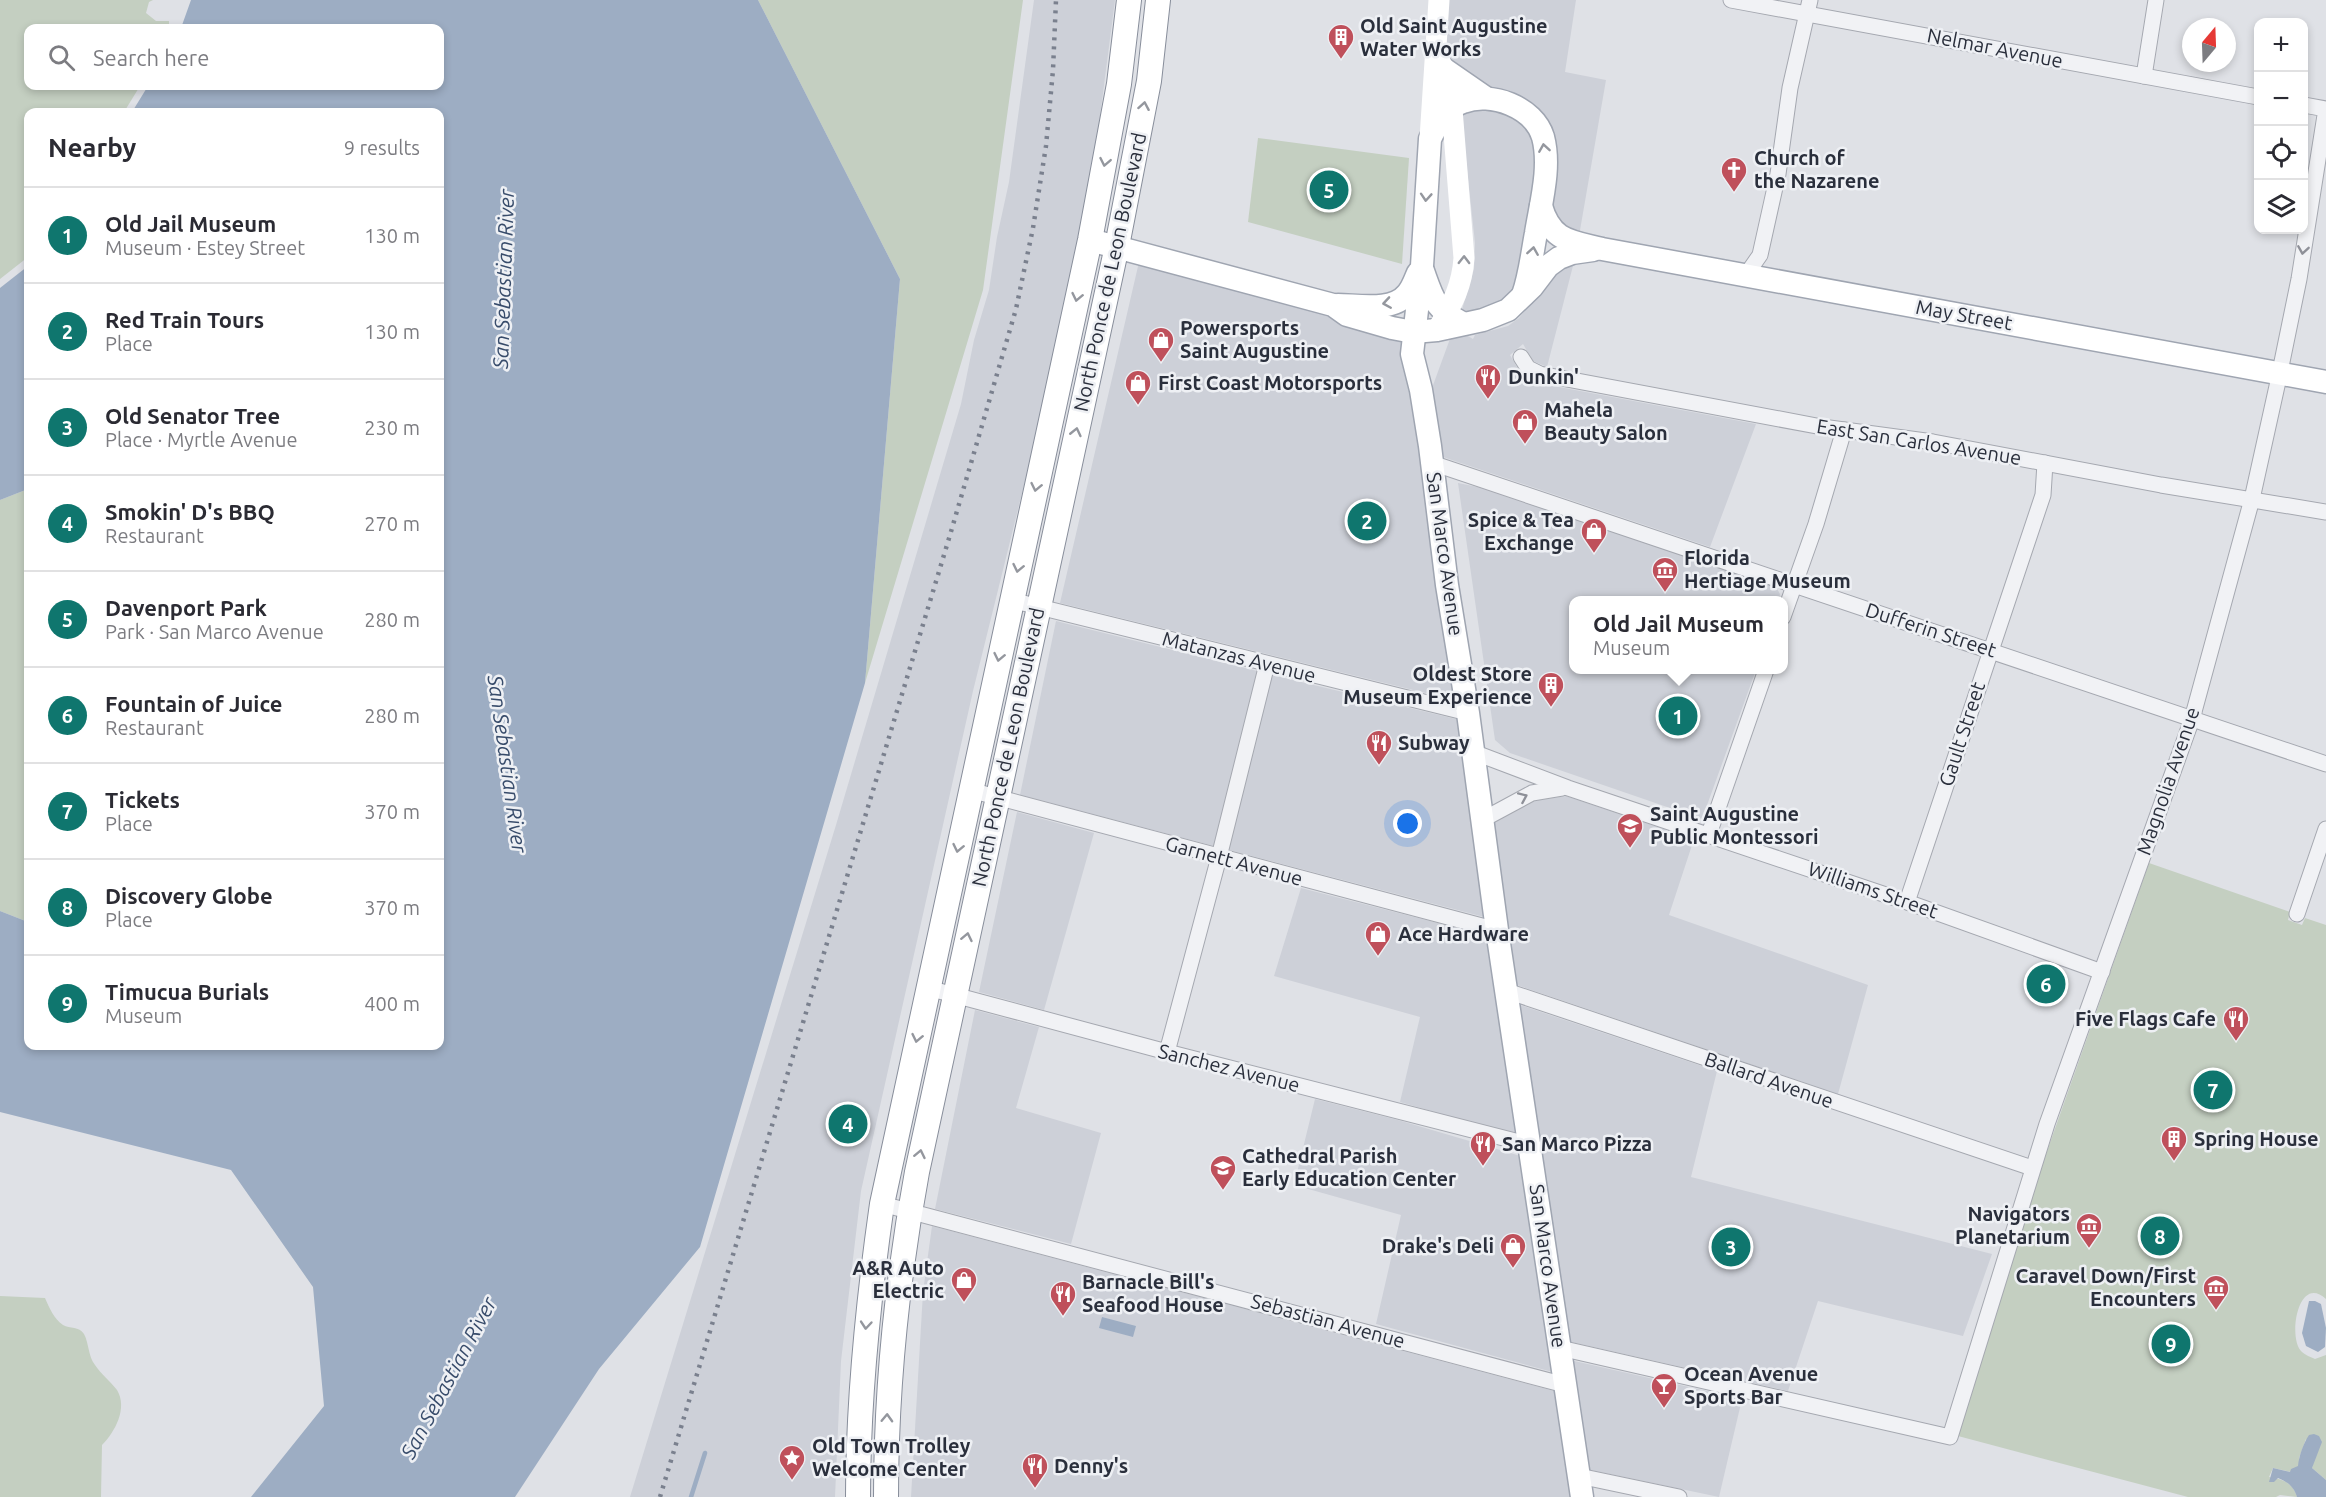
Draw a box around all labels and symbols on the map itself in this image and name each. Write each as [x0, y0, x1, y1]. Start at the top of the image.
place label: Old Saint Augustine Water Works [1360, 14, 1548, 60]
north arrow [2182, 18, 2236, 72]
building icon: Old Saint Augustine Water Works [1326, 22, 1356, 60]
street label: Nelmar Avenue [1925, 23, 2065, 72]
one-way arrow [1137, 101, 1150, 111]
street label: North Ponce de Leon Boulevard [1069, 130, 1150, 414]
one-way arrow [1539, 143, 1551, 152]
place label: Church of the Nazarene [1754, 146, 1880, 192]
church icon: Church of the Nazarene [1719, 155, 1749, 193]
one-way arrow [1099, 156, 1112, 166]
pin: 5 [1310, 168, 1348, 213]
water label: San Sebastian River [488, 188, 518, 370]
one-way arrow [1420, 193, 1433, 202]
one-way arrow [2297, 245, 2310, 255]
one-way arrow [1527, 246, 1539, 255]
one-way arrow [1457, 256, 1470, 265]
one-way arrow [1071, 291, 1084, 301]
street label: May Street [1914, 295, 2014, 334]
one-way arrow [1382, 297, 1392, 309]
place label: Powersports Saint Augustine [1180, 316, 1329, 362]
shop icon: Powersports Saint Augustine [1146, 325, 1176, 363]
restaurant icon: Dunkin' [1473, 362, 1503, 400]
place label: Dunkin' [1508, 365, 1579, 388]
shop icon: First Coast Motorsports [1123, 368, 1153, 406]
place label: First Coast Motorsports [1158, 371, 1382, 394]
place label: Mahela Beauty Salon [1544, 398, 1668, 444]
shop icon: Mahela Beauty Salon [1510, 407, 1540, 445]
street label: East San Carlos Avenue [1815, 414, 2023, 469]
one-way arrow [1069, 427, 1082, 437]
street label: San Marco Avenue [1423, 471, 1468, 637]
one-way arrow [1030, 482, 1043, 492]
pin: 2 [1348, 498, 1386, 544]
place label: Spice & Tea Exchange [1468, 508, 1574, 554]
shop icon: Spice & Tea Exchange [1579, 516, 1609, 554]
place label: Florida Hertiage Museum [1684, 546, 1851, 592]
museum icon: Florida Hertiage Museum [1650, 555, 1680, 593]
one-way arrow [1012, 563, 1025, 573]
street label: Dufferin Street [1863, 598, 2000, 662]
street label: North Ponce de Leon Boulevard [967, 605, 1048, 889]
street label: Matanzas Avenue [1160, 626, 1318, 687]
one-way arrow [993, 652, 1006, 662]
place label: Oldest Store Museum Experience [1343, 662, 1532, 708]
building icon: Oldest Store Museum Experience [1536, 670, 1566, 708]
water label: San Sebastian River [483, 672, 532, 855]
street label: Gault Street [1934, 679, 1989, 789]
pin: 1 [1658, 694, 1698, 738]
street label: Magnolia Avenue [2131, 704, 2204, 858]
restaurant icon: Subway [1364, 728, 1394, 766]
place label: Subway [1398, 731, 1470, 754]
one-way arrow [1516, 792, 1527, 804]
place label: Saint Augustine Public Montessori [1650, 802, 1819, 848]
your location [1393, 809, 1422, 838]
school or university icon: Saint Augustine Public Montessori [1615, 811, 1645, 849]
street label: Garnett Avenue [1163, 831, 1305, 890]
one-way arrow [952, 842, 965, 852]
street label: Williams Street [1805, 857, 1941, 923]
shop icon: Ace Hardware [1363, 919, 1393, 957]
place label: Ace Hardware [1398, 922, 1529, 945]
one-way arrow [960, 933, 973, 943]
pin: 6 [2026, 962, 2066, 1006]
restaurant icon: Five Flags Cafe [2221, 1004, 2251, 1042]
place label: Five Flags Cafe [2075, 1007, 2216, 1030]
one-way arrow [911, 1033, 924, 1043]
street label: Sanchez Avenue [1156, 1039, 1302, 1096]
street label: Ballard Avenue [1702, 1047, 1837, 1112]
pin: 7 [2194, 1068, 2232, 1112]
pin: 4 [828, 1102, 868, 1146]
building icon: Spring House [2159, 1124, 2189, 1162]
place label: Spring House [2194, 1127, 2319, 1150]
restaurant icon: San Marco Pizza [1468, 1129, 1498, 1167]
place label: San Marco Pizza [1502, 1132, 1652, 1155]
place label: Cathedral Parish Early Education Center [1242, 1144, 1457, 1190]
one-way arrow [913, 1149, 926, 1159]
school or university icon: Cathedral Parish Early Education Center [1208, 1153, 1238, 1191]
street label: San Marco Avenue [1526, 1183, 1571, 1349]
place label: Navigators Planetarium [1955, 1202, 2070, 1248]
museum icon: Navigators Planetarium [2074, 1211, 2104, 1249]
pin: 8 [2140, 1214, 2180, 1258]
pin: 3 [1712, 1224, 1750, 1270]
shop icon: Drake's Deli [1498, 1231, 1528, 1269]
place label: Drake's Deli [1382, 1234, 1494, 1257]
place label: A&R Auto Electric [852, 1256, 944, 1302]
place label: Caravel Down/First Encounters [2015, 1264, 2196, 1310]
shop icon: A&R Auto Electric [949, 1265, 979, 1303]
place label: Barnacle Bill's Seafood House [1082, 1270, 1224, 1316]
museum icon: Caravel Down/First Encounters [2201, 1273, 2231, 1311]
restaurant icon: Barnacle Bill's Seafood House [1048, 1279, 1078, 1317]
street label: Sebastian Avenue [1249, 1289, 1408, 1352]
water label: San Sebastian River [395, 1292, 501, 1463]
one-way arrow [860, 1320, 873, 1329]
pin: 9 [2152, 1322, 2190, 1366]
place label: Ocean Avenue Sports Bar [1684, 1362, 1818, 1408]
bar icon: Ocean Avenue Sports Bar [1649, 1371, 1679, 1409]
one-way arrow [881, 1413, 893, 1422]
place label: Old Town Trolley Welcome Center [812, 1434, 971, 1480]
place icon: Old Town Trolley Welcome Center [777, 1443, 807, 1481]
restaurant icon: Denny's [1020, 1451, 1050, 1489]
place label: Denny's [1054, 1454, 1128, 1477]

